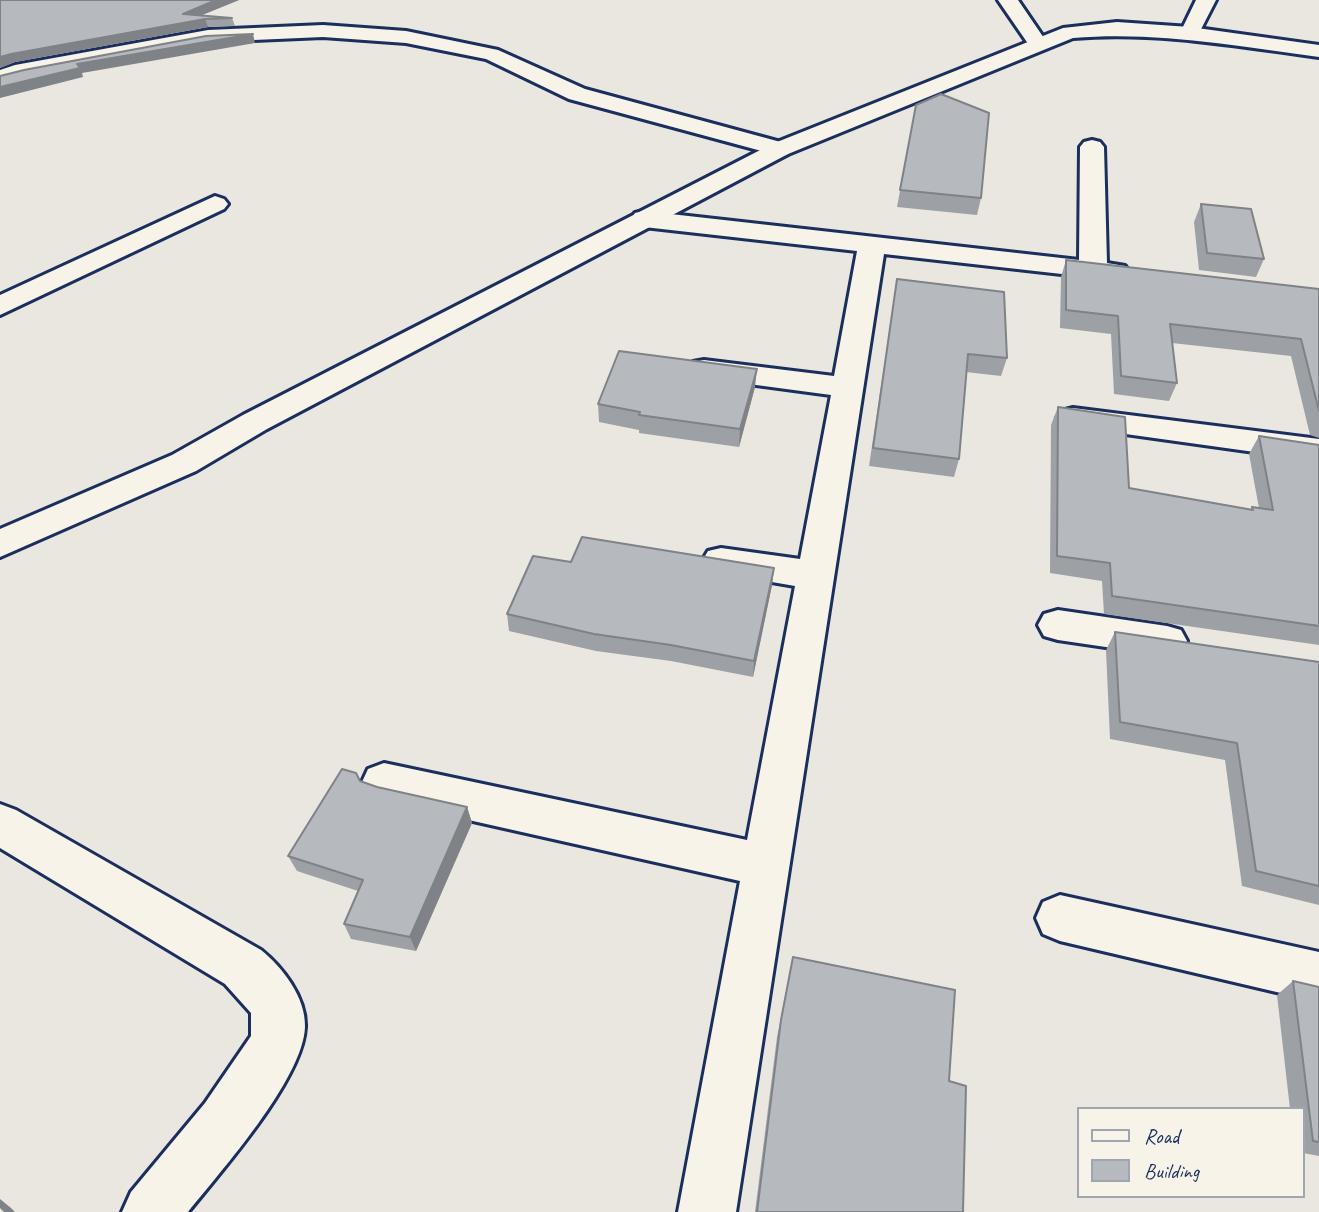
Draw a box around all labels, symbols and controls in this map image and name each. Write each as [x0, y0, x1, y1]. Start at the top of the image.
legend [1078, 1107, 1305, 1198]
text: Road [1144, 1123, 1179, 1149]
text: Building [1144, 1158, 1199, 1184]

